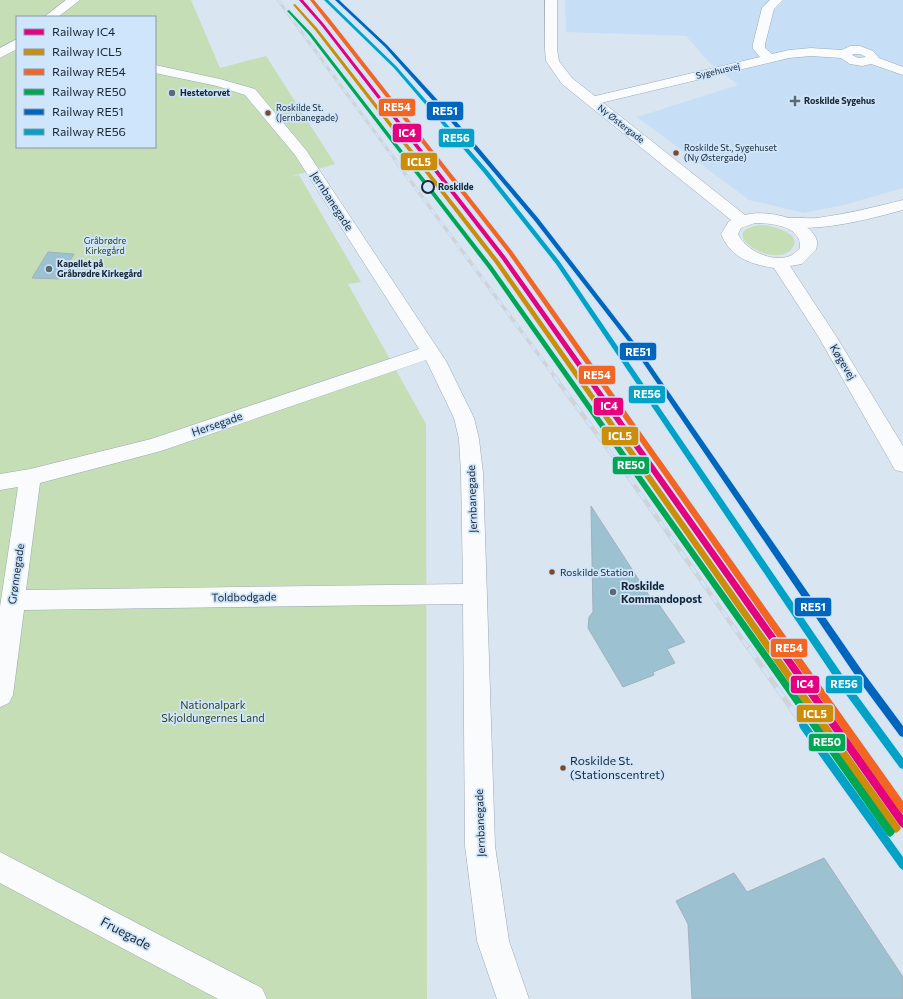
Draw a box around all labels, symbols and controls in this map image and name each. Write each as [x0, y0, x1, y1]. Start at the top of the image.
legend [16, 16, 156, 148]
text: Railway IC4 [52, 24, 115, 38]
text: Railway ICL5 [52, 44, 122, 58]
street label: Sygehusvej [695, 60, 741, 81]
text: Railway RE54 [52, 64, 126, 78]
text: Railway RE50 [52, 84, 127, 98]
place label: Hestetorvet [180, 87, 230, 98]
marker: Hestetorvet [167, 88, 177, 98]
marker: Roskilde Sygehus [789, 95, 801, 107]
place label: Roskilde Sygehus [804, 95, 875, 106]
line badge: RE54 [378, 98, 416, 117]
text: RE54 [383, 100, 411, 113]
line badge: RE51 [426, 101, 464, 121]
place label: Roskilde St. (Jernbanegade) [276, 102, 338, 123]
street label: Ny Østergade [596, 102, 647, 145]
text: Railway RE51 [52, 104, 124, 118]
text: RE51 [432, 104, 458, 117]
marker: Roskilde St. (Jernbanegade) [263, 108, 273, 118]
line badge: IC4 [392, 123, 422, 143]
text: Railway RE56 [52, 124, 126, 138]
text: IC4 [398, 126, 416, 139]
line badge: RE56 [438, 128, 475, 148]
text: RE56 [442, 131, 470, 144]
place label: Roskilde St., Sygehuset (Ny Østergade) [684, 142, 777, 163]
marker: Roskilde St., Sygehuset (Ny Østergade) [671, 148, 681, 158]
line badge: ICL5 [400, 152, 438, 171]
text: ICL5 [407, 155, 431, 168]
street label: Jernbanegade [308, 169, 356, 233]
marker: Roskilde [421, 180, 435, 194]
place label: Roskilde [438, 181, 474, 192]
park label: Gråbrødre Kirkegård [84, 235, 126, 256]
place label: Kapellet på Gråbrødre Kirkegård [57, 258, 142, 279]
marker: Kapellet på Gråbrødre Kirkegård [44, 264, 54, 274]
line badge: RE51 [619, 342, 657, 361]
street label: Køgevej [828, 342, 859, 382]
text: RE51 [625, 345, 651, 358]
line badge: RE54 [578, 365, 616, 385]
text: RE54 [583, 368, 611, 381]
line badge: RE56 [628, 385, 666, 404]
text: RE56 [633, 387, 661, 400]
line badge: IC4 [593, 397, 624, 416]
text: IC4 [600, 399, 618, 412]
street label: Hersegade [190, 409, 244, 438]
line badge: ICL5 [601, 426, 639, 446]
text: ICL5 [608, 429, 632, 442]
line badge: RE50 [612, 456, 650, 475]
text: RE50 [617, 458, 645, 471]
street label: Jernbanegade [464, 465, 480, 533]
street label: Grønnegade [5, 543, 26, 605]
place label: Roskilde Station [560, 566, 634, 578]
marker: Roskilde Station [547, 567, 557, 577]
place label: Roskilde Kommandopost [621, 579, 702, 605]
marker: Roskilde Kommandopost [608, 587, 618, 597]
street label: Toldbodgade [211, 589, 277, 604]
line badge: RE51 [794, 597, 832, 617]
text: RE51 [800, 600, 826, 613]
line badge: RE54 [770, 638, 808, 658]
text: RE54 [775, 641, 803, 654]
line badge: IC4 [790, 675, 820, 694]
line badge: RE56 [825, 675, 863, 694]
text: IC4 [796, 677, 814, 690]
text: RE56 [830, 677, 858, 690]
park label: Nationalpark Skjoldungernes Land [161, 698, 265, 724]
line badge: ICL5 [796, 704, 834, 723]
text: ICL5 [803, 707, 827, 720]
line badge: RE50 [808, 733, 846, 752]
text: RE50 [813, 735, 841, 748]
place label: Roskilde St. (Stationscentret) [570, 753, 665, 781]
marker: Roskilde St. (Stationscentret) [558, 763, 568, 773]
street label: Jernbanegade [472, 789, 488, 857]
street label: Fruegade [98, 913, 154, 953]

